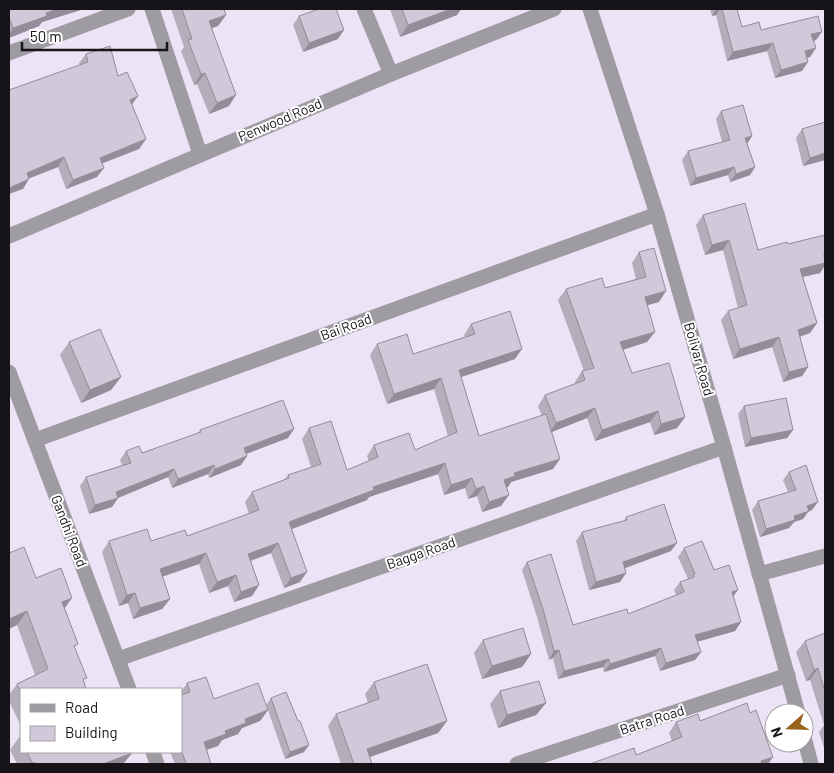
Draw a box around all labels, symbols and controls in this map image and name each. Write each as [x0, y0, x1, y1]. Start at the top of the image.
scale bar [22, 20, 168, 52]
text: 50 m [30, 27, 62, 45]
street label: Penwood Road [235, 94, 324, 145]
street label: Bai Road [318, 309, 374, 344]
street label: Bolivar Road [681, 320, 718, 398]
street label: Gandhi Road [48, 492, 91, 569]
street label: Bagga Road [384, 533, 458, 572]
legend [20, 688, 182, 753]
text: Road [65, 698, 98, 716]
street label: Batra Road [617, 701, 686, 738]
north arrow [764, 703, 814, 753]
text: Building [65, 723, 118, 741]
text: N [767, 725, 786, 740]

